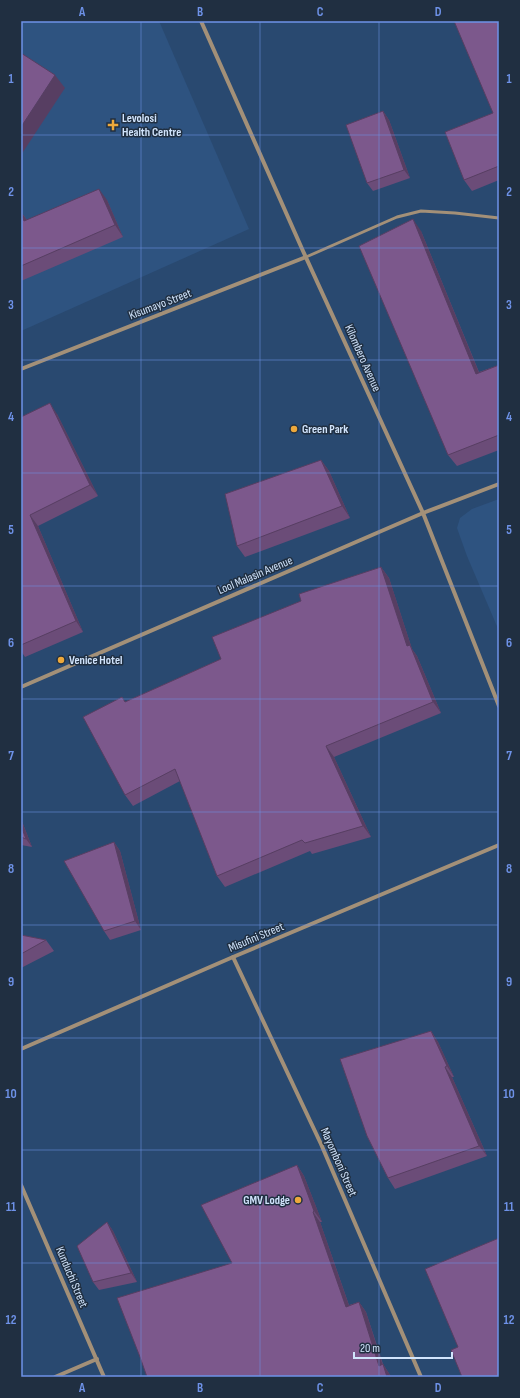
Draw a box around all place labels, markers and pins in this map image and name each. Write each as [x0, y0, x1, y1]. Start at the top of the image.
place label: Levolosi Health Centre [122, 111, 181, 140]
marker: Levolosi Health Centre [107, 119, 119, 131]
place label: Green Park [302, 422, 348, 437]
marker: Green Park [289, 424, 299, 434]
place label: Venice Hotel [69, 653, 122, 668]
marker: Venice Hotel [56, 655, 66, 665]
place label: GMV Lodge [243, 1193, 290, 1208]
marker: GMV Lodge [293, 1195, 303, 1205]

